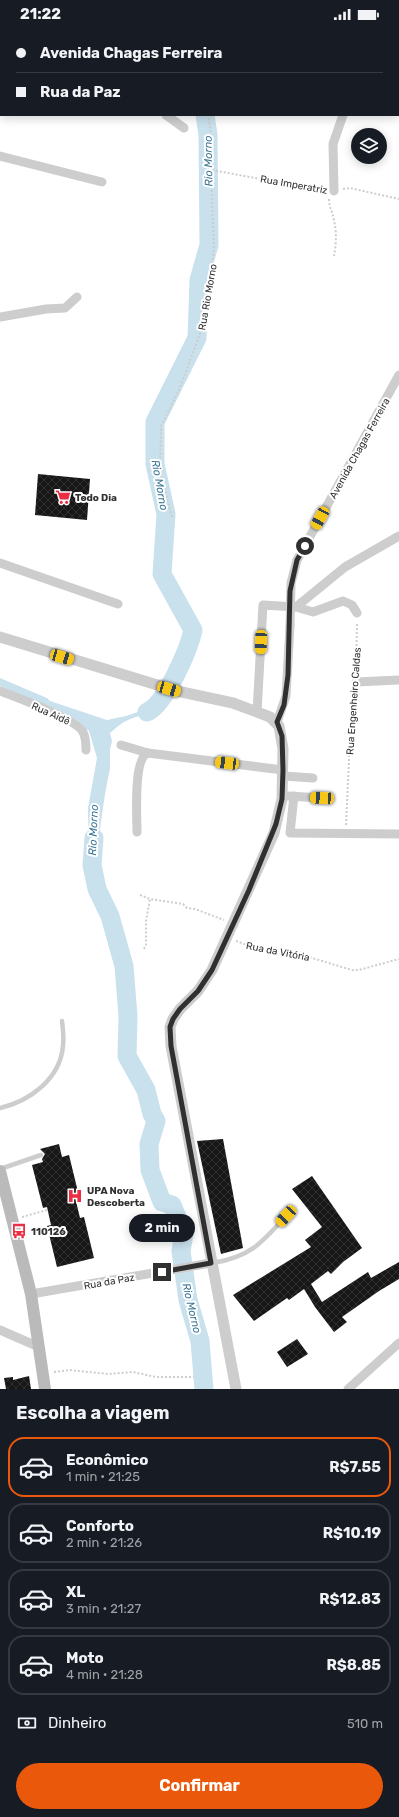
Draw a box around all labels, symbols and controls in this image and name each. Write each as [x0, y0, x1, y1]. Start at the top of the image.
text: 21:22 [20, 5, 61, 23]
text: Avenida Chagas Ferreira [40, 44, 222, 62]
text: Rua da Paz [40, 83, 121, 101]
map controls [351, 128, 387, 164]
button: layers [351, 128, 387, 164]
water label: Rio Morno [202, 135, 215, 187]
street label: Rua Imperatriz [259, 173, 328, 197]
street label: Rua Rio Morno [196, 263, 220, 331]
street label: Avenida Chagas Ferreira [327, 396, 393, 501]
water label: Rio Morno [149, 459, 170, 511]
supermarket icon: Todo Dia [54, 488, 72, 506]
place label: Todo Dia [75, 492, 117, 504]
car [309, 505, 331, 531]
route start [296, 537, 314, 555]
car [255, 630, 267, 654]
street label: Rua Engenheiro Caldas [344, 647, 364, 755]
car [49, 648, 75, 666]
car [156, 680, 182, 698]
street label: Rua Aidê [29, 700, 72, 728]
car [214, 756, 240, 770]
car [310, 791, 334, 805]
water label: Rio Morno [86, 804, 101, 856]
street label: Rua da Vitória [245, 940, 311, 964]
place label: UPA Nova Descoberta [87, 1185, 145, 1209]
hospital icon: UPA Nova Descoberta [66, 1187, 84, 1205]
car [273, 1203, 299, 1229]
callout: 2 min [129, 1214, 195, 1242]
text: 2 min [144, 1220, 180, 1235]
bus stop icon: 110126 [10, 1222, 28, 1240]
place label: 110126 [31, 1226, 66, 1238]
route end [153, 1263, 171, 1281]
street label: Rua da Paz [83, 1272, 136, 1292]
water label: Rio Morno [179, 1282, 204, 1334]
text: Escolha a viagem [16, 1402, 169, 1424]
icon: car [18, 1449, 54, 1485]
text: Econômico [66, 1451, 148, 1469]
text: R$7.55 [329, 1458, 381, 1476]
text: 1 min · 21:25 [66, 1469, 140, 1484]
icon: car [18, 1515, 54, 1551]
text: Conforto [66, 1517, 134, 1535]
text: R$10.19 [323, 1524, 381, 1542]
text: 2 min · 21:26 [66, 1535, 142, 1550]
icon: car [18, 1581, 54, 1617]
text: XL [66, 1583, 85, 1601]
text: R$12.83 [319, 1590, 381, 1608]
text: 3 min · 21:27 [66, 1601, 141, 1616]
icon: car [18, 1647, 54, 1683]
text: Moto [66, 1649, 104, 1667]
text: R$8.85 [326, 1656, 381, 1674]
text: 4 min · 21:28 [66, 1667, 143, 1682]
icon: cash [16, 1712, 38, 1734]
text: Dinheiro [48, 1714, 106, 1732]
text: 510 m [347, 1716, 383, 1731]
button: Confirmar [16, 1763, 383, 1809]

